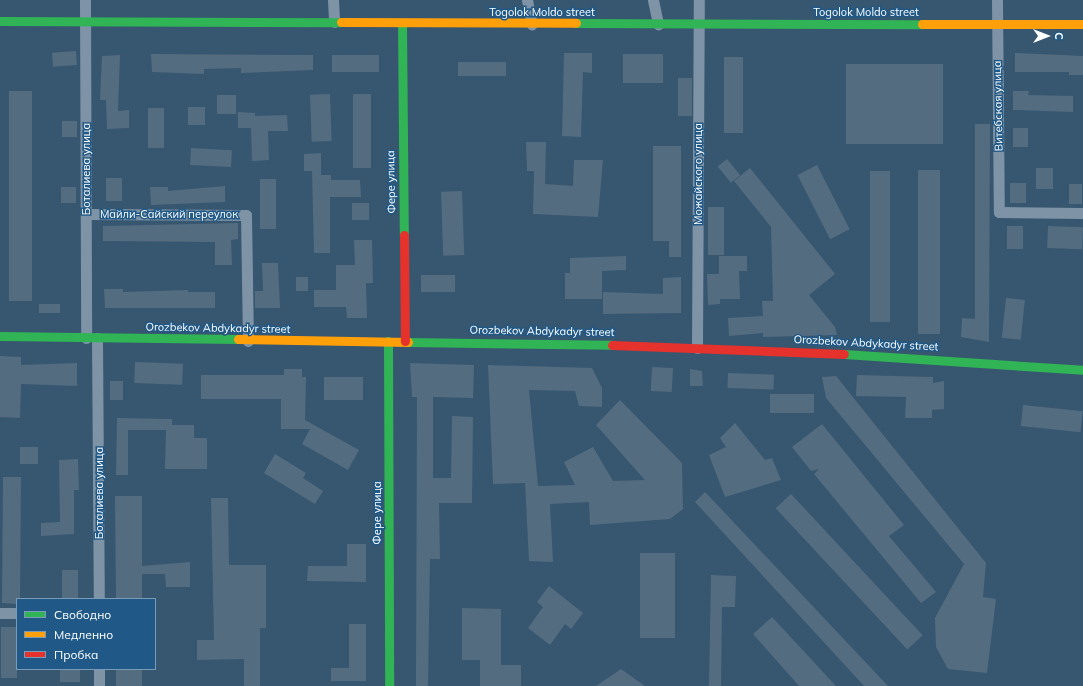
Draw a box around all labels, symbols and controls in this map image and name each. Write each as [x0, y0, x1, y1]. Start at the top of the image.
street label: Togolok Moldo street [489, 5, 595, 19]
street label: Togolok Moldo street [813, 5, 919, 19]
north arrow [1027, 16, 1067, 56]
text: С [1052, 32, 1066, 40]
street label: Витебская улица [991, 61, 1005, 151]
street label: Боталиева улица [79, 123, 93, 215]
street label: Можайского улица [691, 123, 705, 225]
street label: Фере улица [384, 150, 398, 214]
street label: Майли-Сайский переулок [100, 207, 238, 221]
street label: Orozbekov Abdykadyr street [145, 320, 291, 336]
street label: Orozbekov Abdykadyr street [469, 323, 615, 339]
street label: Orozbekov Abdykadyr street [793, 333, 939, 353]
street label: Боталиева улица [92, 447, 106, 539]
street label: Фере улица [370, 481, 384, 545]
legend [16, 598, 156, 670]
text: Свободно [54, 607, 111, 622]
text: Медленно [54, 627, 113, 642]
text: Пробка [54, 647, 98, 662]

